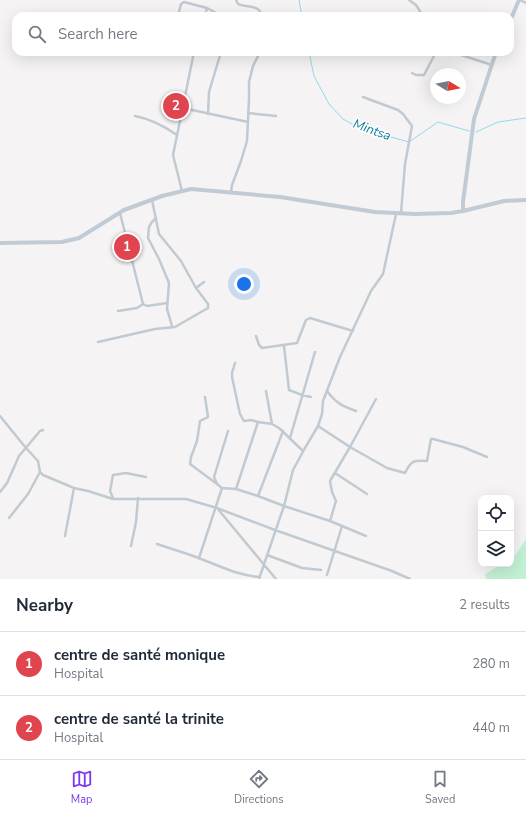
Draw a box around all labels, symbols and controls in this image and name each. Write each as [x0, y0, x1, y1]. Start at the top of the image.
search box [12, 12, 514, 56]
icon: search [26, 23, 48, 45]
text: Search here [58, 24, 138, 44]
north arrow [430, 68, 466, 104]
pin: 2 [163, 91, 189, 121]
water label: Mintsa [350, 115, 394, 145]
pin: 1 [114, 232, 140, 262]
your location [234, 274, 254, 294]
map controls [478, 495, 514, 567]
button: locate [478, 495, 514, 531]
button: layers [478, 531, 514, 567]
text: Nearby [16, 594, 73, 617]
text: 2 results [459, 596, 510, 614]
text: centre de santé monique [54, 645, 225, 665]
text: 1 [25, 655, 33, 673]
text: 280 m [472, 655, 510, 673]
text: Hospital [54, 665, 103, 683]
text: centre de santé la trinite [54, 709, 224, 729]
text: 2 [25, 719, 33, 737]
text: 440 m [472, 719, 510, 737]
text: Hospital [54, 729, 103, 747]
tab: Map [71, 768, 93, 807]
tab: Directions [234, 768, 284, 807]
tab: Saved [425, 768, 455, 807]

